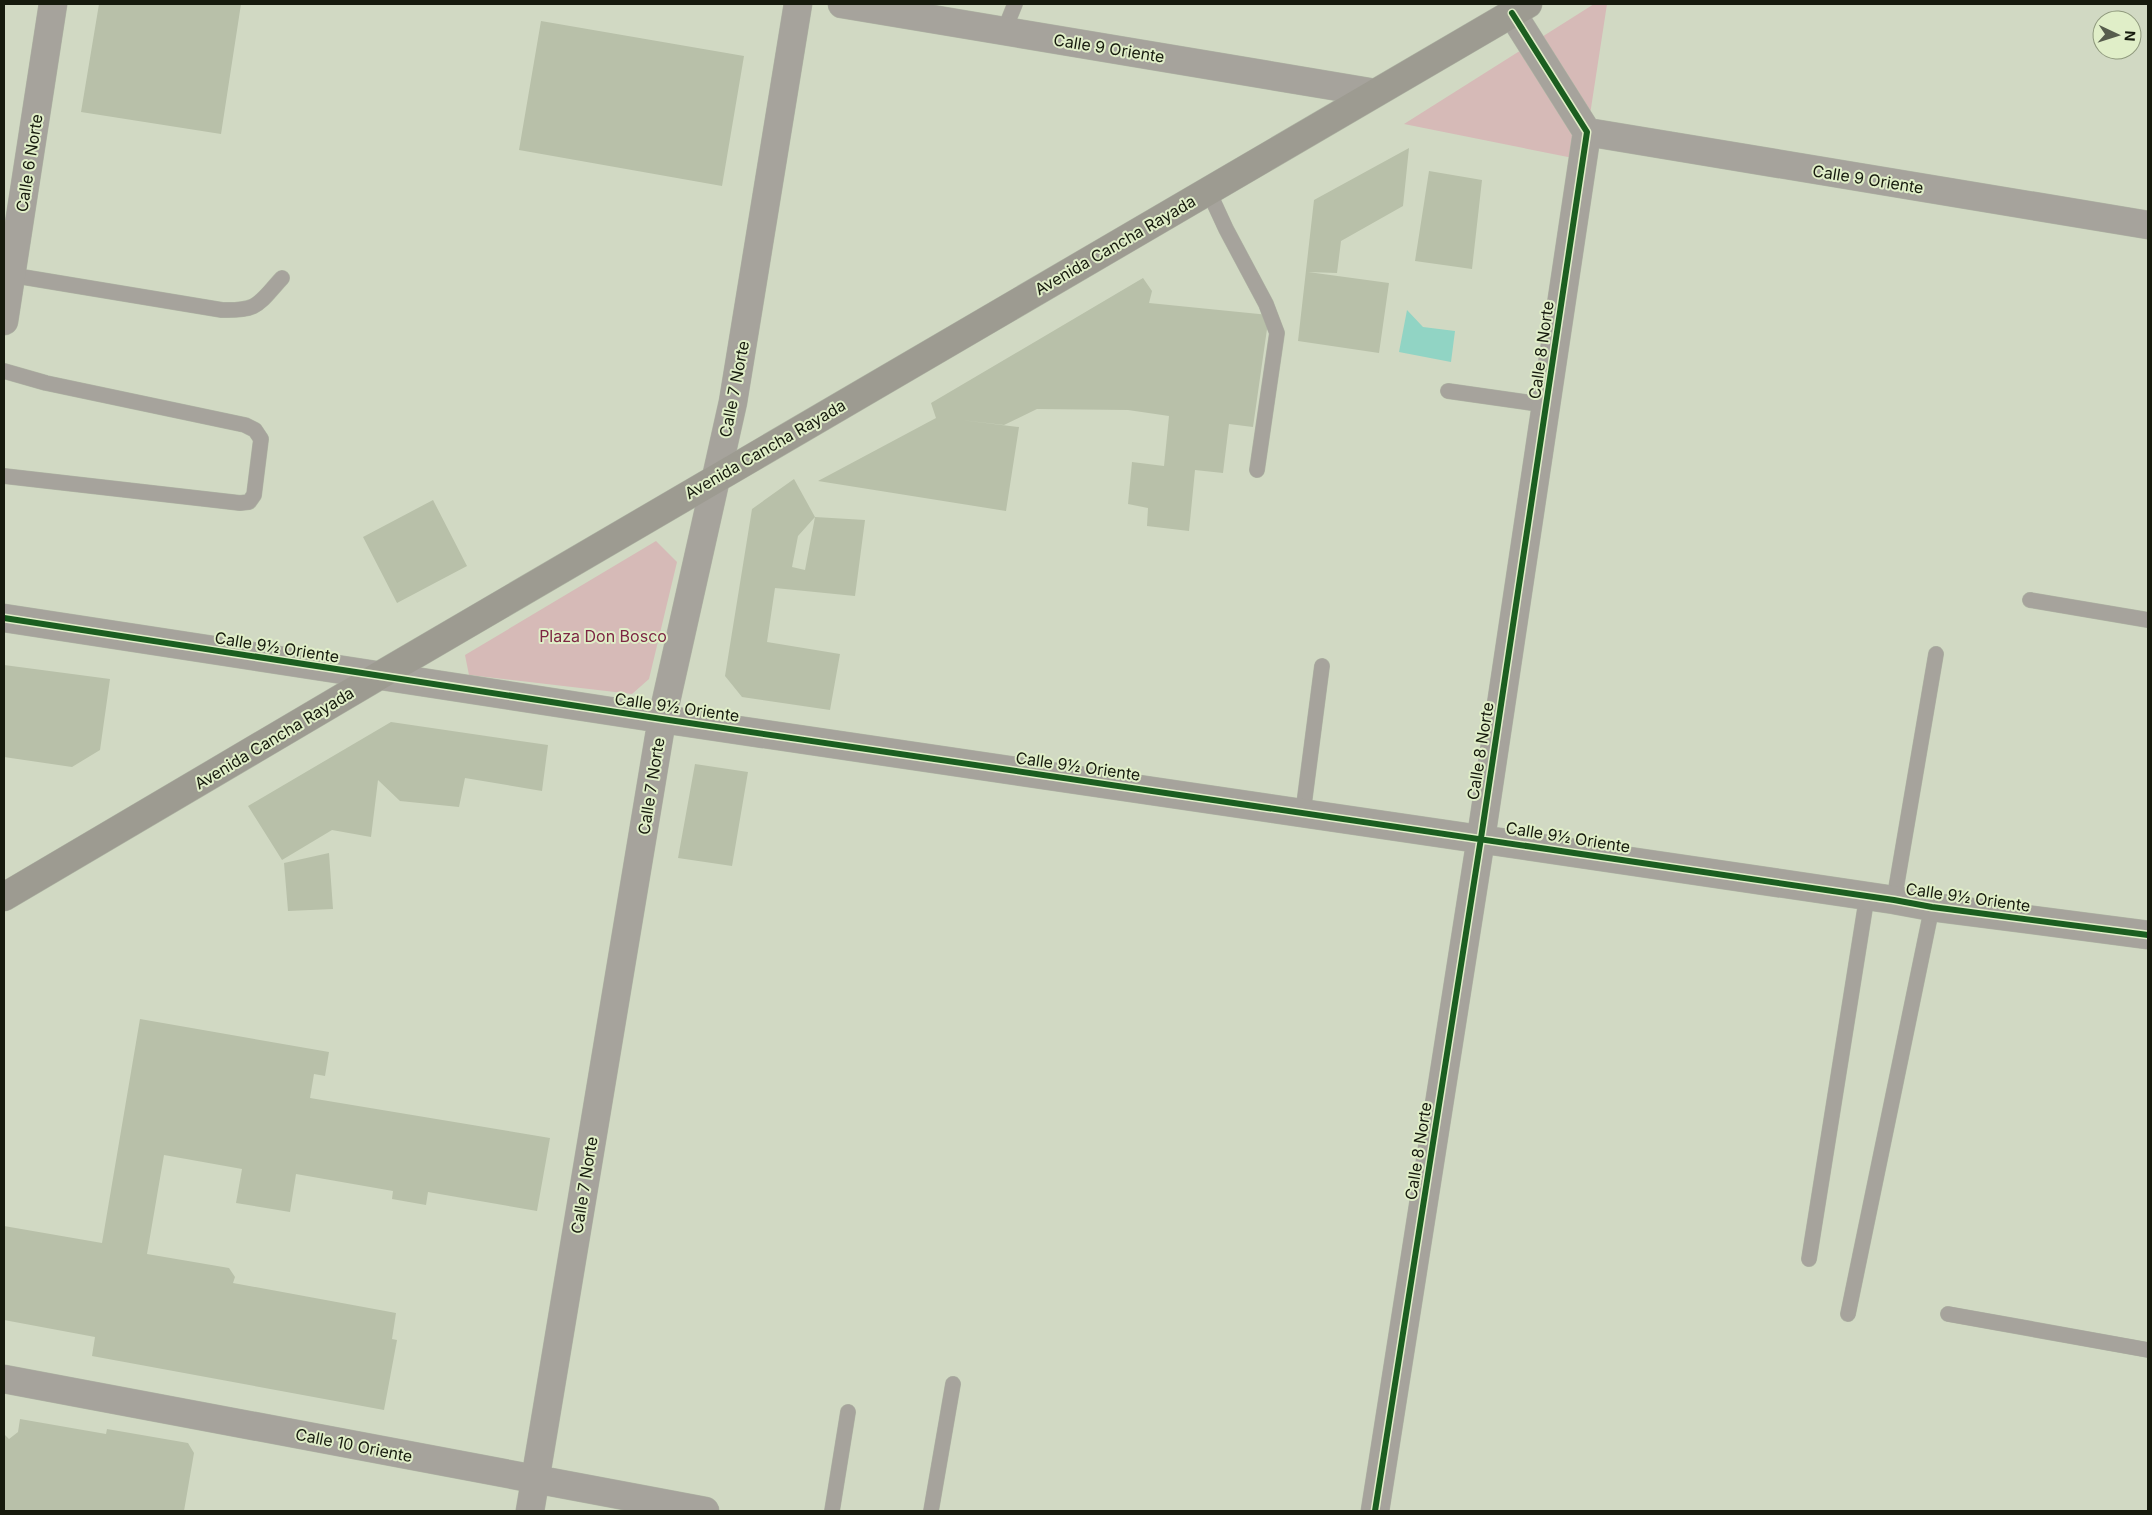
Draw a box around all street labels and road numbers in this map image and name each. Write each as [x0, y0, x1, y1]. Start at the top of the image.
street label: Calle 9 Oriente [1052, 29, 1166, 67]
street label: Calle 6 Norte [11, 113, 47, 213]
street label: Calle 9 Oriente [1811, 160, 1925, 198]
street label: Avenida Cancha Rayada [1031, 191, 1199, 299]
street label: Calle 8 Norte [1524, 300, 1558, 400]
street label: Calle 7 Norte [715, 339, 753, 439]
street label: Avenida Cancha Rayada [681, 395, 849, 503]
street label: Calle 9½ Oriente [213, 627, 341, 667]
street label: Avenida Cancha Rayada [191, 682, 357, 794]
street label: Calle 9½ Oriente [613, 688, 741, 726]
street label: Calle 8 Norte [1462, 701, 1498, 801]
street label: Calle 7 Norte [633, 736, 669, 836]
street label: Calle 9½ Oriente [1014, 747, 1142, 785]
street label: Calle 9½ Oriente [1504, 817, 1632, 857]
street label: Calle 9½ Oriente [1904, 878, 2032, 916]
street label: Calle 8 Norte [1400, 1101, 1436, 1201]
street label: Calle 7 Norte [566, 1135, 602, 1235]
street label: Calle 10 Oriente [294, 1424, 414, 1466]

